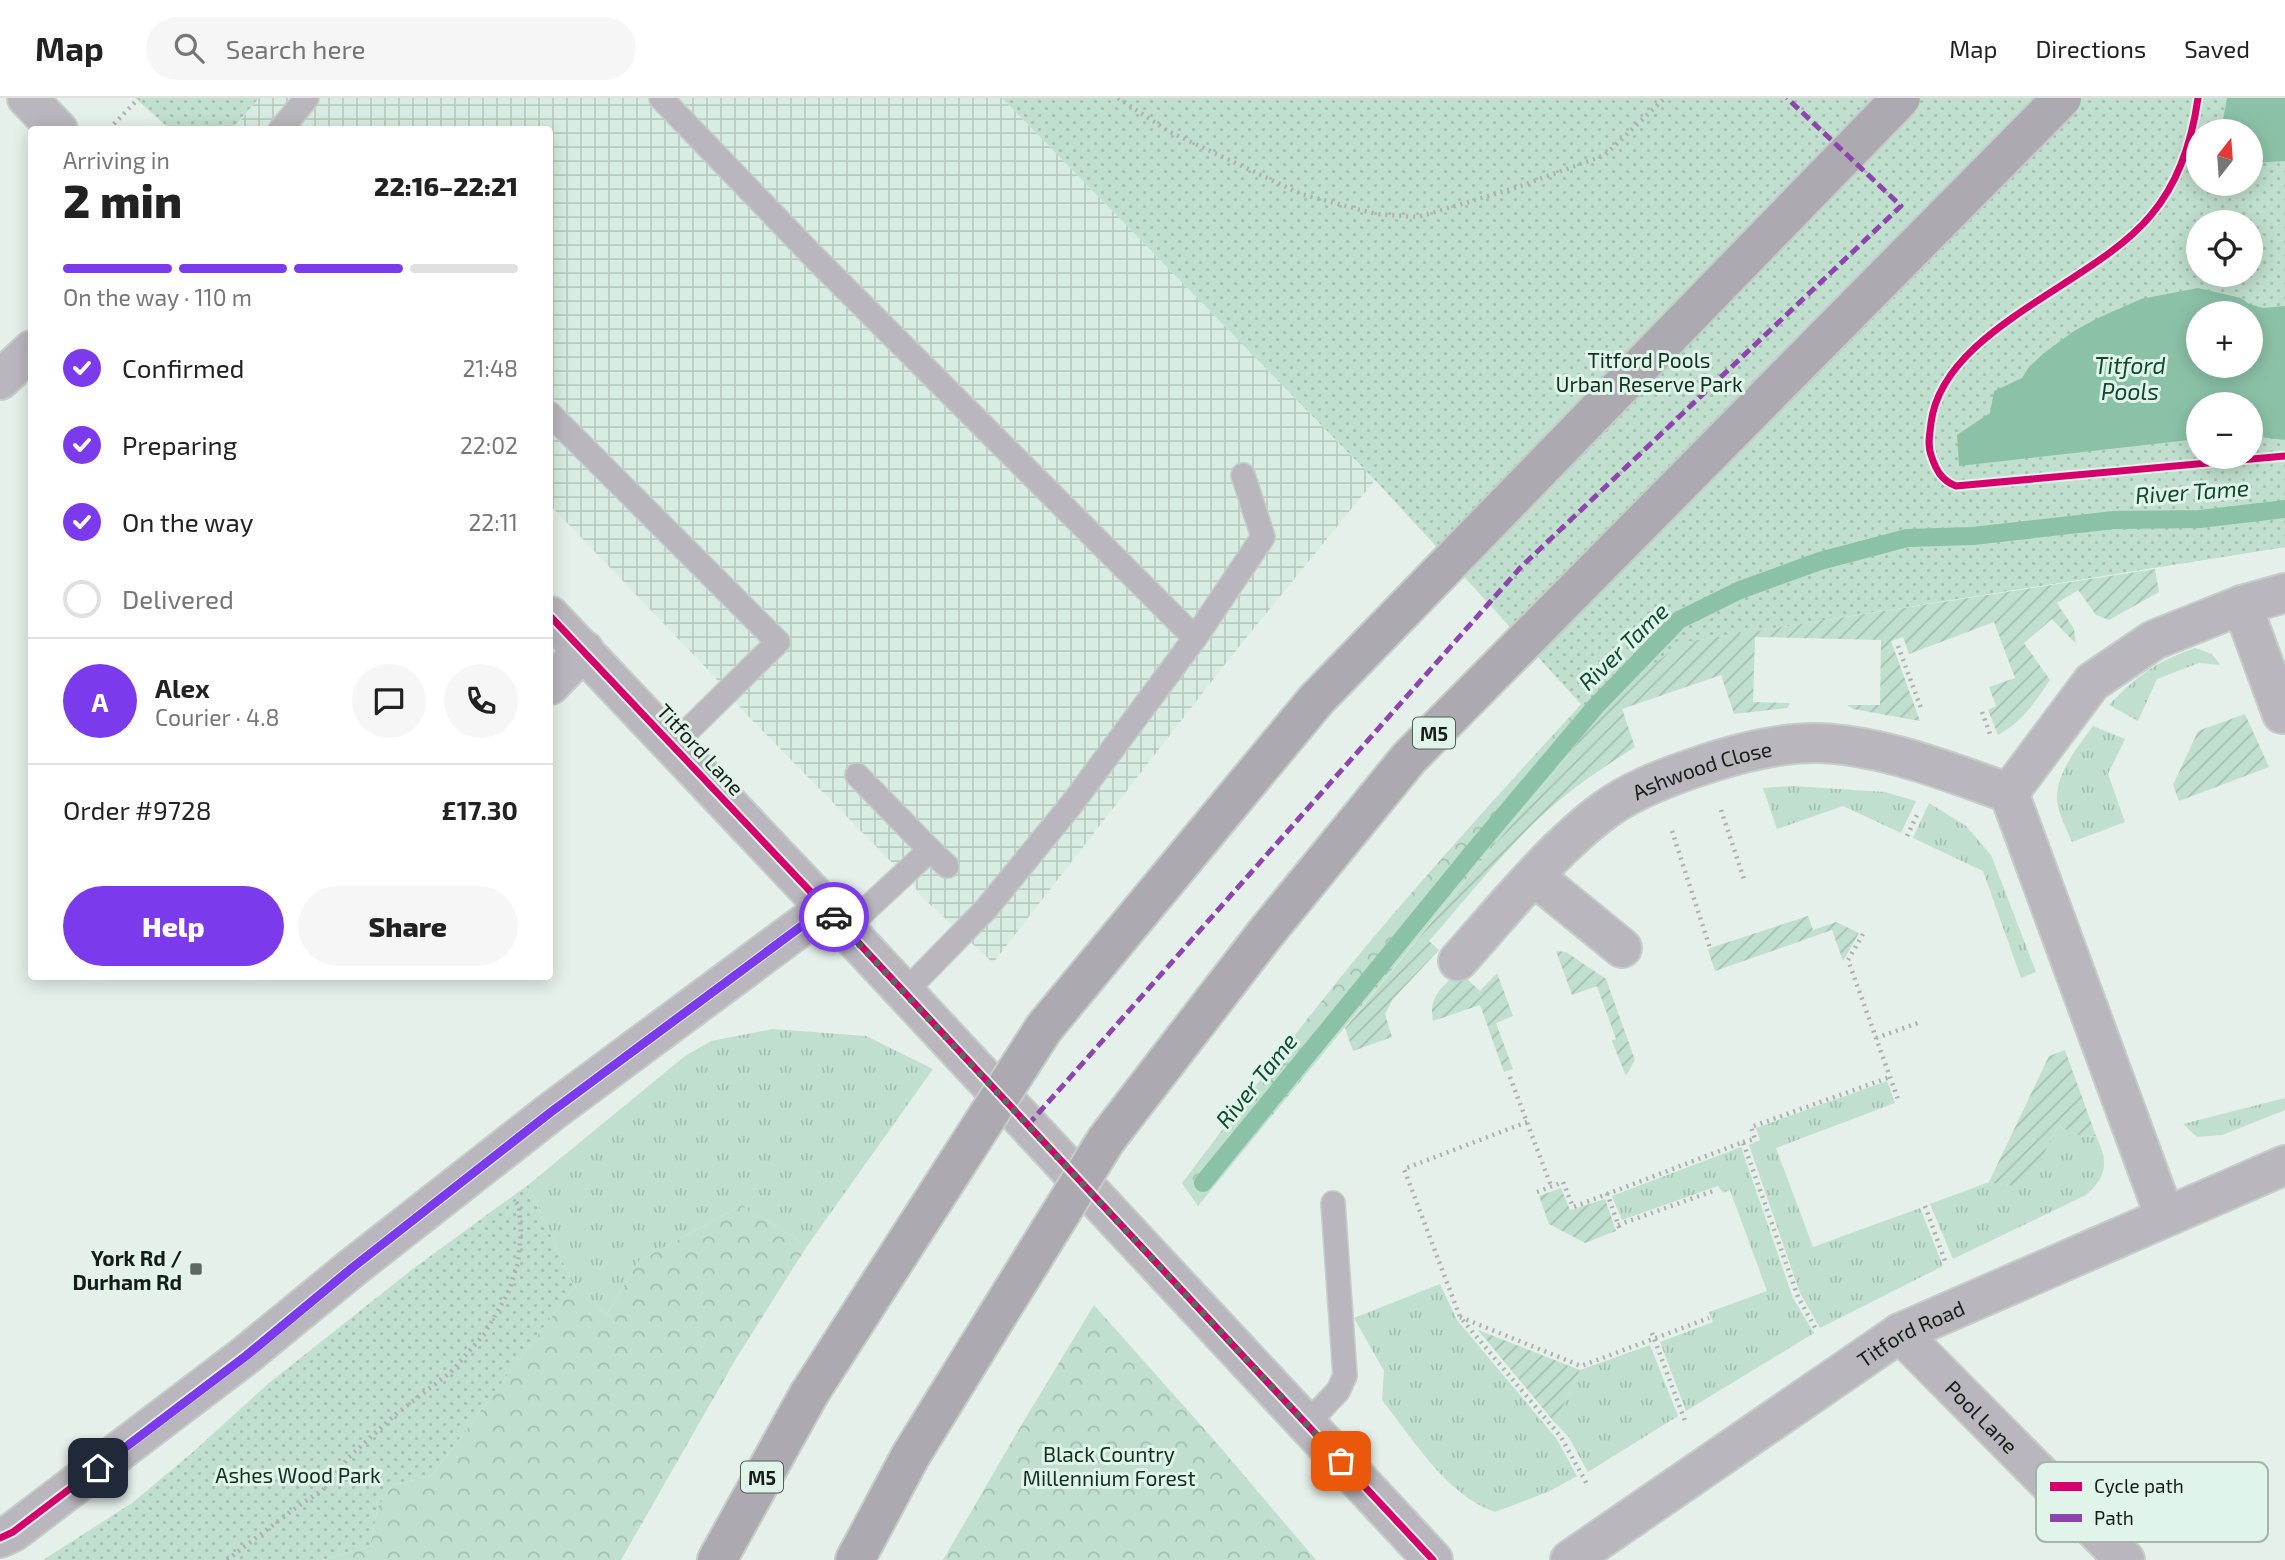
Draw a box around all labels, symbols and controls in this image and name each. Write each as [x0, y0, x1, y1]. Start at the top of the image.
search box [146, 17, 636, 80]
text: Map [35, 28, 104, 68]
icon: search [170, 29, 208, 67]
text: Search here [226, 33, 365, 64]
text: Map [1949, 34, 1997, 63]
text: Directions [2035, 34, 2146, 63]
text: Saved [2184, 34, 2250, 63]
north arrow [2186, 119, 2263, 196]
map controls [2186, 119, 2263, 469]
text: Arriving in [63, 146, 170, 174]
text: 22:16–22:21 [374, 170, 518, 201]
text: 2 min [63, 172, 182, 227]
button: locate [2186, 210, 2263, 287]
text: On the way · 110 m [63, 283, 252, 311]
button: + [2186, 301, 2263, 378]
park label: Titford Pools Urban Reserve Park [1555, 347, 1743, 396]
icon: check [63, 349, 101, 387]
water label: Titford Pools [2094, 351, 2166, 405]
text: Confirmed [122, 352, 245, 383]
text: 21:48 [462, 354, 518, 382]
button: − [2186, 392, 2263, 469]
icon: check [63, 426, 101, 464]
text: Preparing [122, 429, 237, 460]
text: 22:02 [460, 431, 518, 459]
water label: River Tame [2134, 473, 2250, 509]
icon: check [63, 503, 101, 541]
text: On the way [122, 506, 253, 537]
text: 22:11 [468, 508, 518, 536]
text: Delivered [122, 583, 234, 614]
water label: River Tame [1572, 596, 1674, 696]
button: chat [352, 664, 426, 738]
button: phone [444, 664, 518, 738]
text: Alex [155, 672, 210, 703]
text: A [92, 686, 108, 717]
street label: Titford Lane [652, 698, 750, 800]
text: Courier · 4.8 [155, 703, 279, 731]
road number: M5 [1413, 718, 1455, 748]
street label: Ashwood Close [1628, 735, 1774, 804]
text: Order #9728 [63, 794, 211, 825]
text: £17.30 [441, 794, 518, 825]
courier [799, 882, 869, 952]
button: Help [63, 886, 284, 966]
button: Share [298, 886, 518, 966]
icon: car [815, 898, 853, 936]
water label: River Tame [1209, 1027, 1303, 1133]
place label: York Rd / Durham Rd [73, 1245, 182, 1294]
marker: York Rd / Durham Rd [188, 1261, 204, 1277]
street label: Titford Road [1852, 1294, 1968, 1372]
street label: Pool Lane [1941, 1374, 2024, 1458]
pin [1311, 1431, 1371, 1491]
pin [68, 1438, 128, 1498]
park label: Black Country Millennium Forest [1022, 1441, 1196, 1490]
icon: bag [1322, 1442, 1360, 1480]
icon: home [79, 1449, 117, 1487]
park label: Ashes Wood Park [215, 1462, 381, 1487]
road number: M5 [741, 1462, 783, 1492]
legend [2036, 1462, 2268, 1542]
text: Cycle path [2094, 1474, 2184, 1497]
text: Path [2094, 1506, 2134, 1529]

